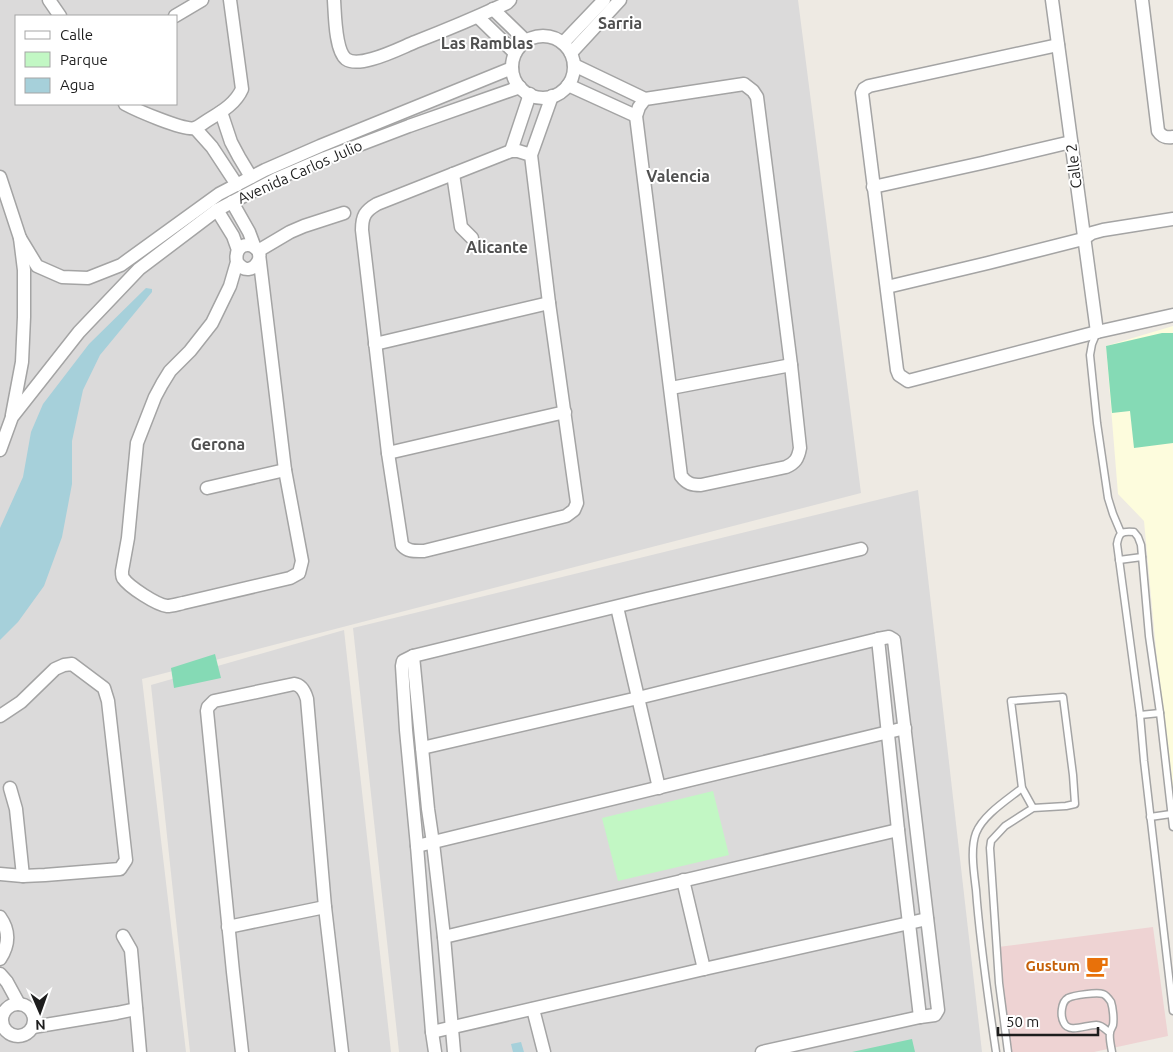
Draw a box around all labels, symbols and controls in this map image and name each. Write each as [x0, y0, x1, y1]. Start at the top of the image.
district label: Sarria [598, 14, 642, 32]
legend [15, 15, 178, 105]
text: Calle [60, 26, 93, 43]
district label: Las Ramblas [441, 34, 533, 52]
text: Parque [60, 51, 108, 68]
text: Agua [60, 76, 95, 93]
street label: Avenida Carlos Julio [235, 136, 365, 207]
street label: Calle 2 [1062, 143, 1085, 189]
district label: Valencia [646, 167, 710, 185]
district label: Alicante [466, 238, 528, 256]
district label: Gerona [191, 435, 245, 453]
cafe icon: Gustum [1084, 953, 1110, 979]
place label: Gustum [1026, 957, 1080, 974]
north arrow [15, 987, 65, 1037]
scale bar [998, 1004, 1098, 1036]
text: 50 m [1006, 1013, 1039, 1030]
text: N [35, 1017, 46, 1033]

